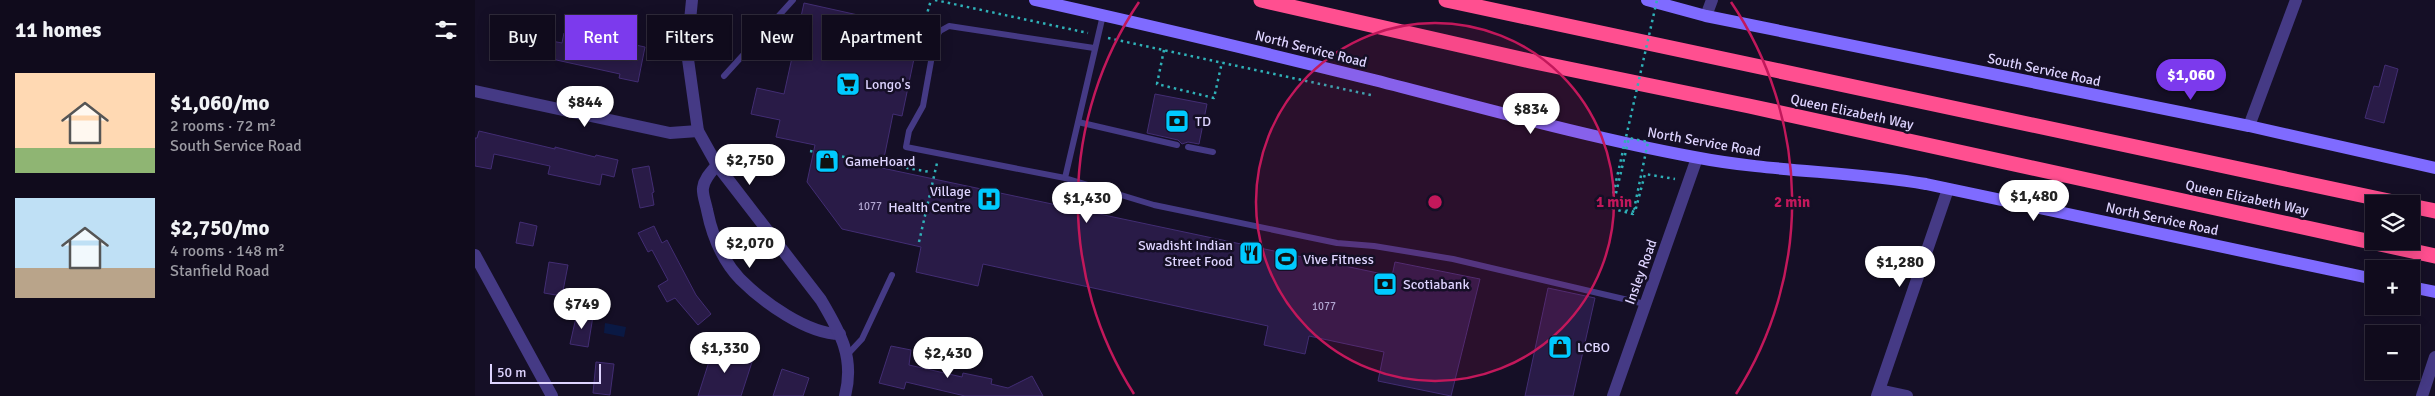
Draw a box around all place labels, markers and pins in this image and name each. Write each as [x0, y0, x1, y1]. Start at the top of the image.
pin: $1,060 [2150, 58, 2232, 101]
supermarket icon: Longo's [835, 71, 861, 97]
place label: Longo's [865, 76, 911, 93]
pin: $844 [555, 86, 615, 128]
pin: $834 [1501, 92, 1561, 135]
bank icon: TD [1164, 108, 1190, 134]
place label: TD [1195, 113, 1211, 130]
pin: $2,750 [709, 144, 791, 186]
shop icon: GameHoard [814, 148, 840, 174]
place label: GameHoard [845, 153, 916, 170]
pin: $1,480 [1993, 180, 2075, 222]
pin: $1,430 [1046, 182, 1128, 224]
place label: Village Health Centre [888, 183, 971, 216]
hospital icon: Village Health Centre [976, 186, 1002, 212]
centre of rings [1426, 193, 1444, 211]
pin: $2,070 [709, 226, 791, 269]
place label: Swadisht Indian Street Food [1138, 237, 1233, 270]
restaurant icon: Swadisht Indian Street Food [1238, 240, 1264, 266]
sports icon: Vive Fitness [1273, 246, 1299, 272]
pin: $1,280 [1859, 246, 1941, 288]
place label: Vive Fitness [1303, 251, 1374, 268]
bank icon: Scotiabank [1372, 271, 1398, 297]
place label: Scotiabank [1403, 276, 1470, 293]
pin: $749 [552, 288, 612, 330]
pin: $1,330 [684, 332, 766, 374]
shop icon: LCBO [1547, 334, 1573, 360]
pin: $2,430 [907, 336, 989, 379]
place label: LCBO [1577, 339, 1610, 356]

